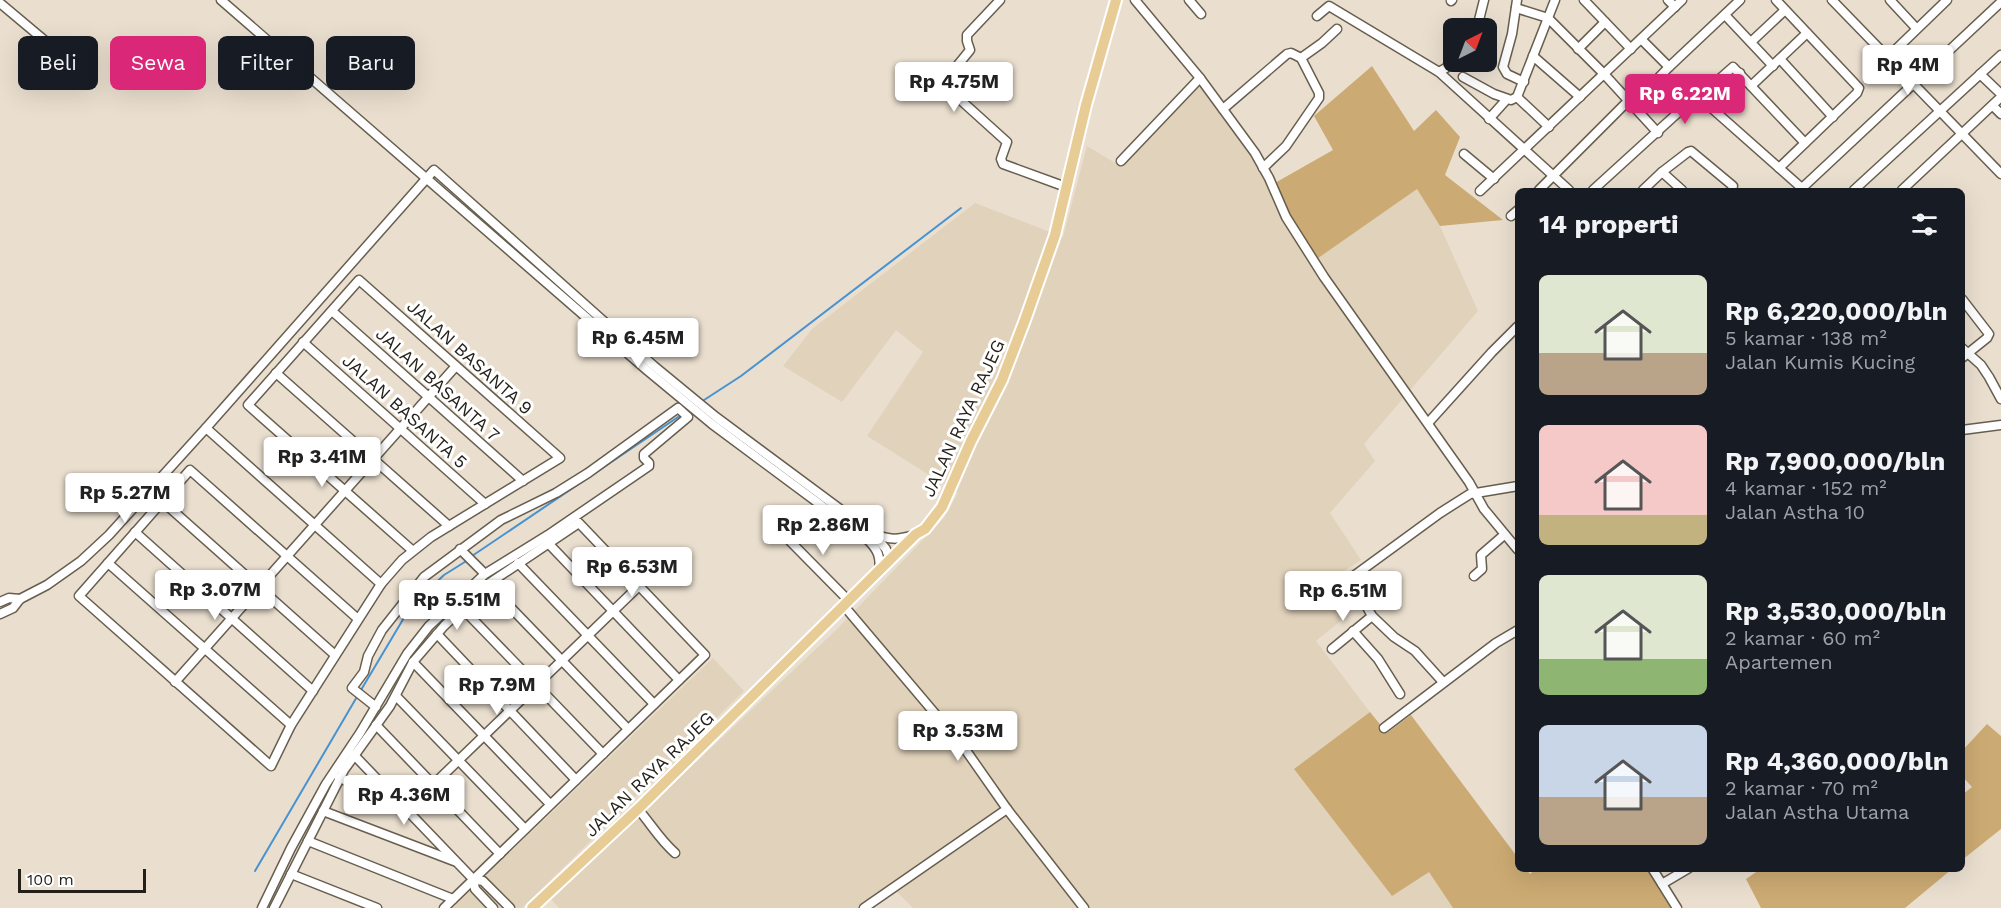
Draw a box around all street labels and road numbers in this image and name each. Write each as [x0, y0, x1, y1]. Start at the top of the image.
street label: JALAN BASANTA 9 [403, 295, 537, 419]
street label: JALAN BASANTA 7 [372, 323, 504, 445]
street label: JALAN RAYA RAJEG [917, 336, 1009, 500]
street label: JALAN BASANTA 5 [338, 350, 472, 472]
street label: JALAN RAYA RAJEG [580, 707, 718, 841]

